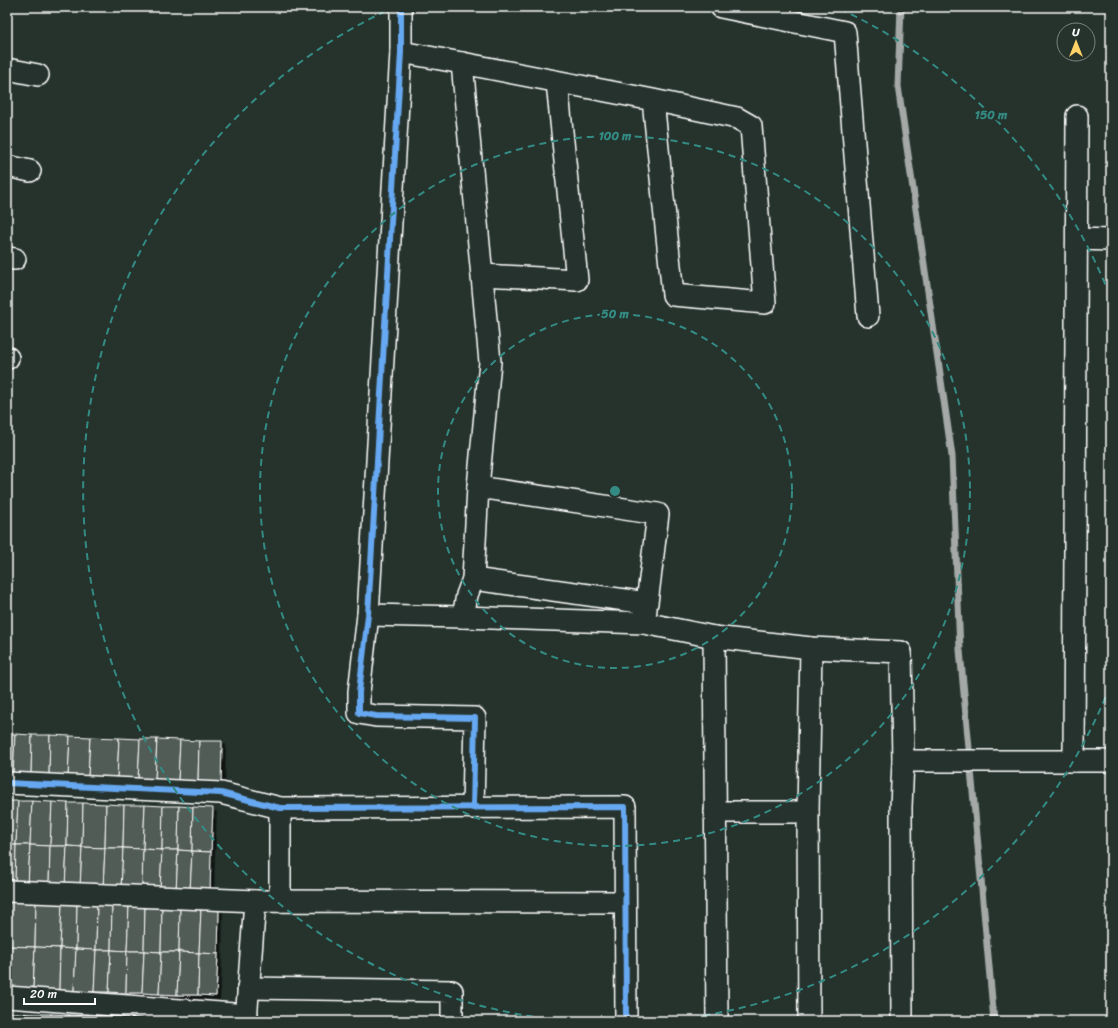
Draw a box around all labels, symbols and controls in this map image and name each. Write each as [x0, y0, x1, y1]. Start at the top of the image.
north arrow [1056, 22, 1096, 62]
text: U [1072, 23, 1080, 42]
text: 150 m [975, 104, 1008, 126]
text: 100 m [599, 125, 632, 147]
text: 50 m [601, 303, 629, 325]
centre of rings [608, 484, 622, 498]
scale bar [24, 980, 95, 1006]
text: 20 m [30, 983, 57, 1005]

